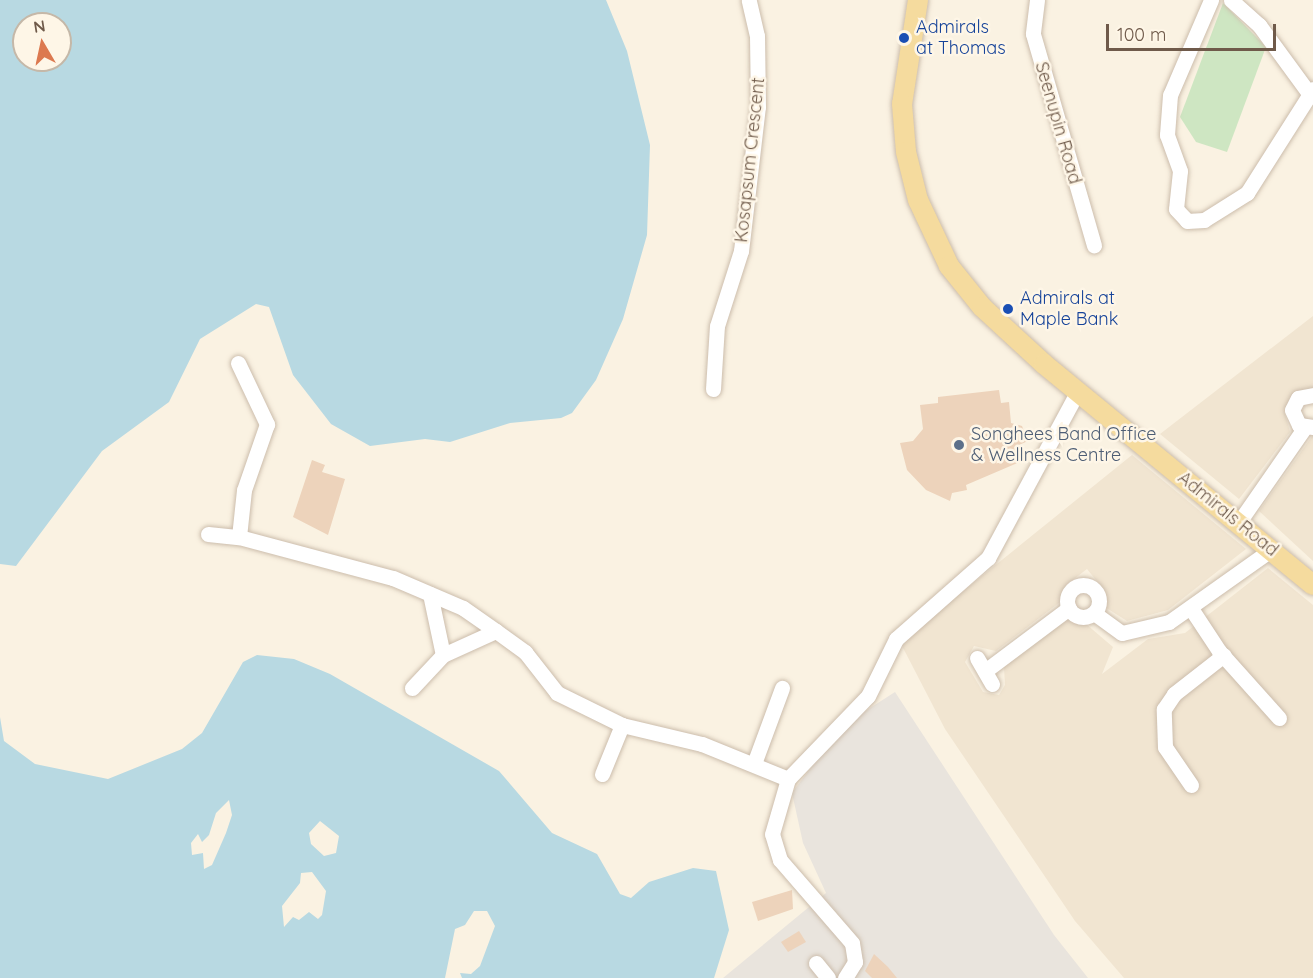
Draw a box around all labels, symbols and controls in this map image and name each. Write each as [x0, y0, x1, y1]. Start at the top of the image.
north arrow [12, 12, 72, 72]
scale bar [1109, 12, 1278, 50]
text: N [32, 15, 47, 37]
place label: Admirals at Thomas [916, 17, 1006, 60]
text: 100 m [1117, 23, 1166, 46]
marker: Admirals at Thomas [897, 31, 911, 45]
street label: Seenupin Road [1030, 60, 1086, 186]
street label: Kosapsum Crescent [731, 76, 769, 244]
place label: Admirals at Maple Bank [1020, 288, 1118, 330]
marker: Admirals at Maple Bank [1001, 302, 1015, 316]
place label: Songhees Band Office & Wellness Centre [971, 424, 1156, 466]
marker: Songhees Band Office & Wellness Centre [952, 438, 966, 452]
street label: Admirals Road [1174, 467, 1282, 561]

